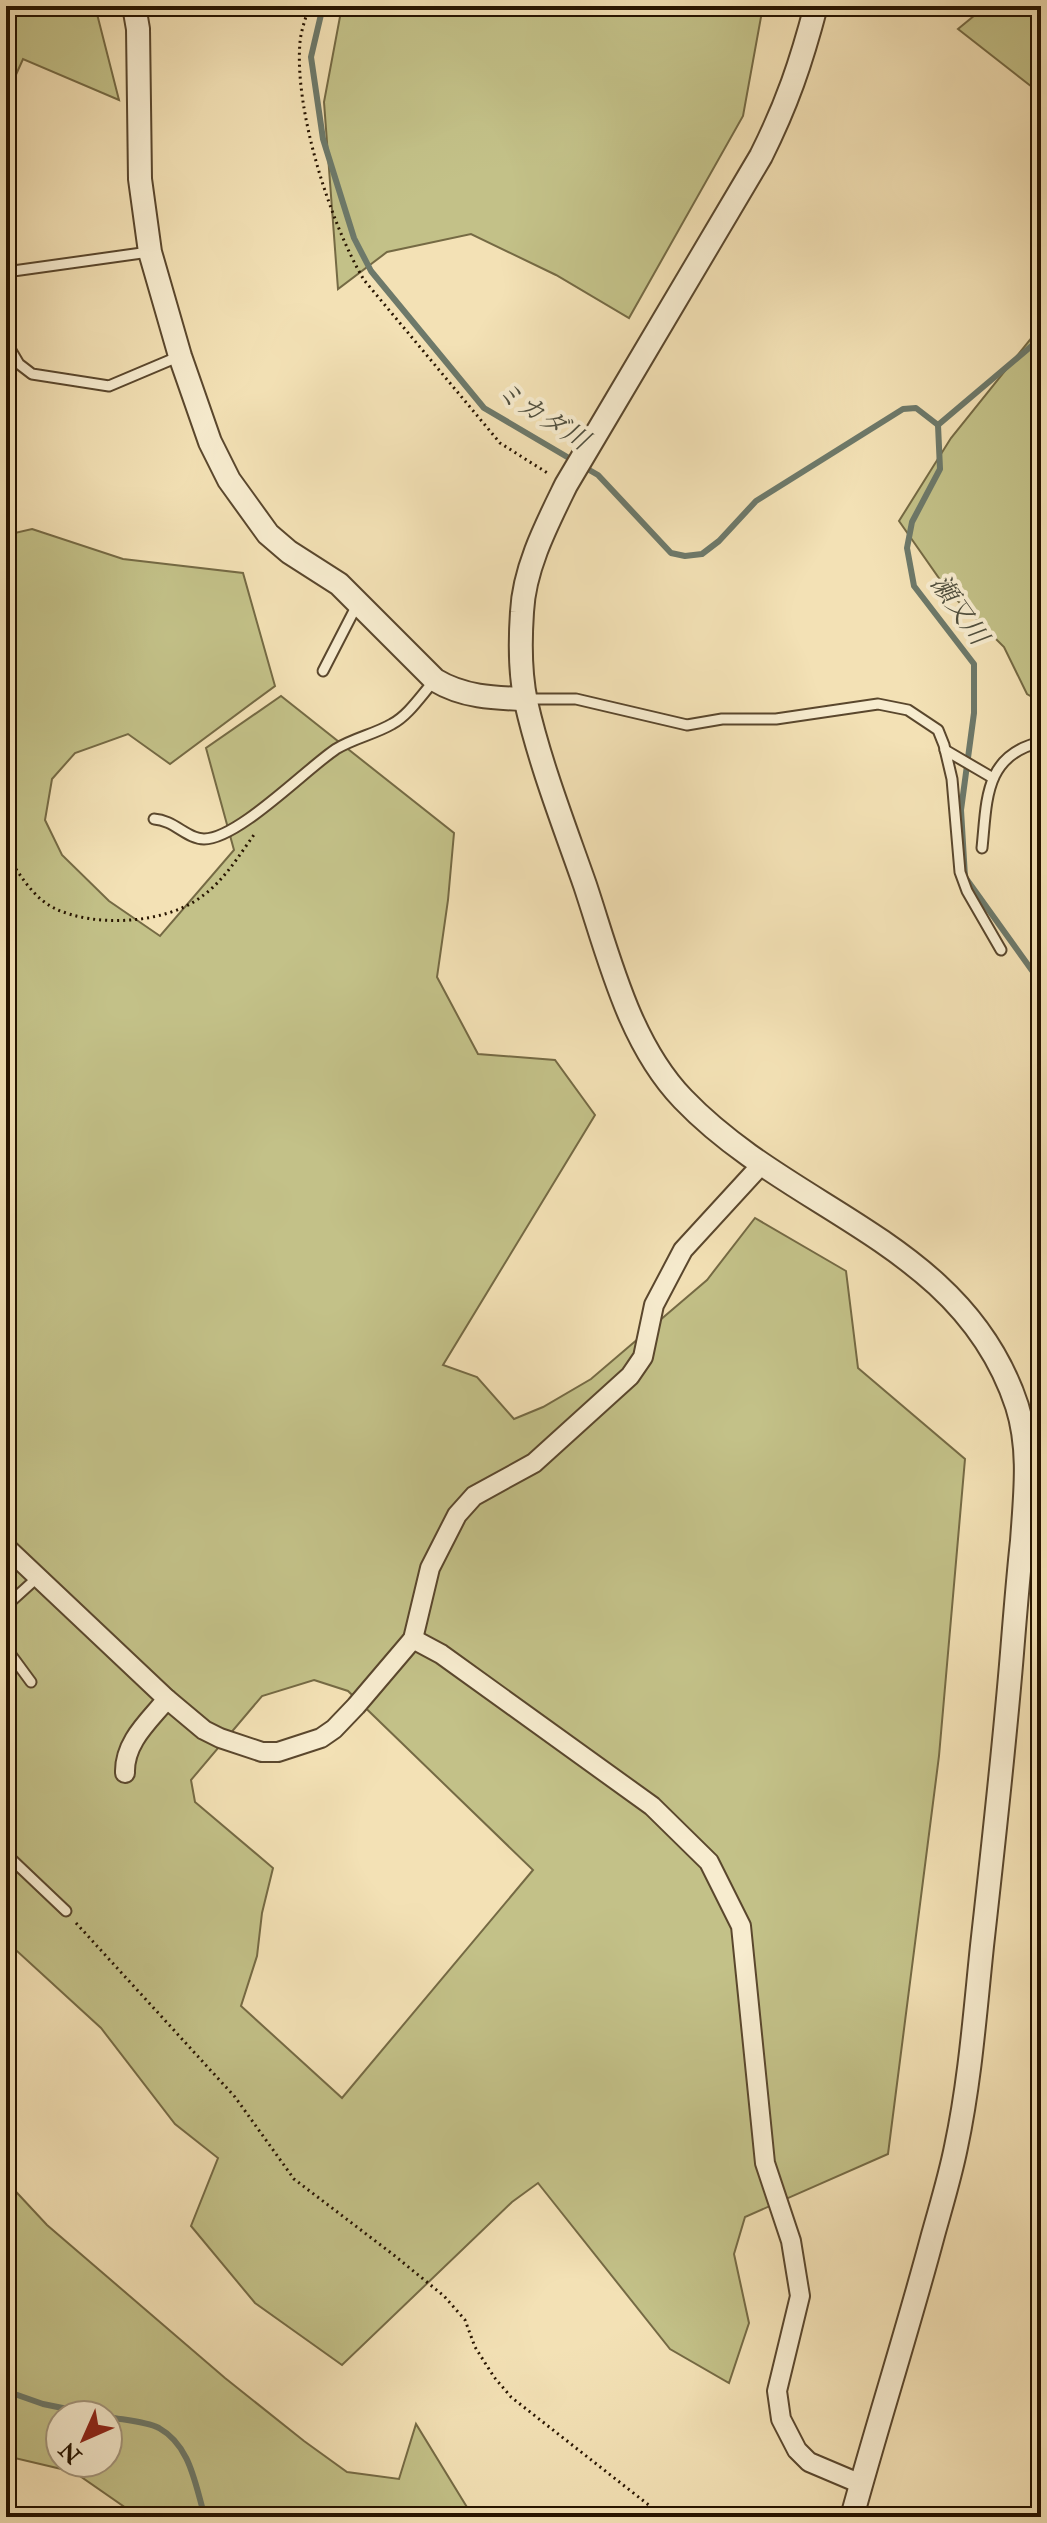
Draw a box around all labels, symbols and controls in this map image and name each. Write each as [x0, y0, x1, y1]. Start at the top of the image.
water label: ミカダ川 [489, 375, 597, 459]
water label: 瀬又川 [924, 569, 996, 654]
north arrow [44, 2399, 124, 2479]
text: N [53, 2435, 88, 2470]

